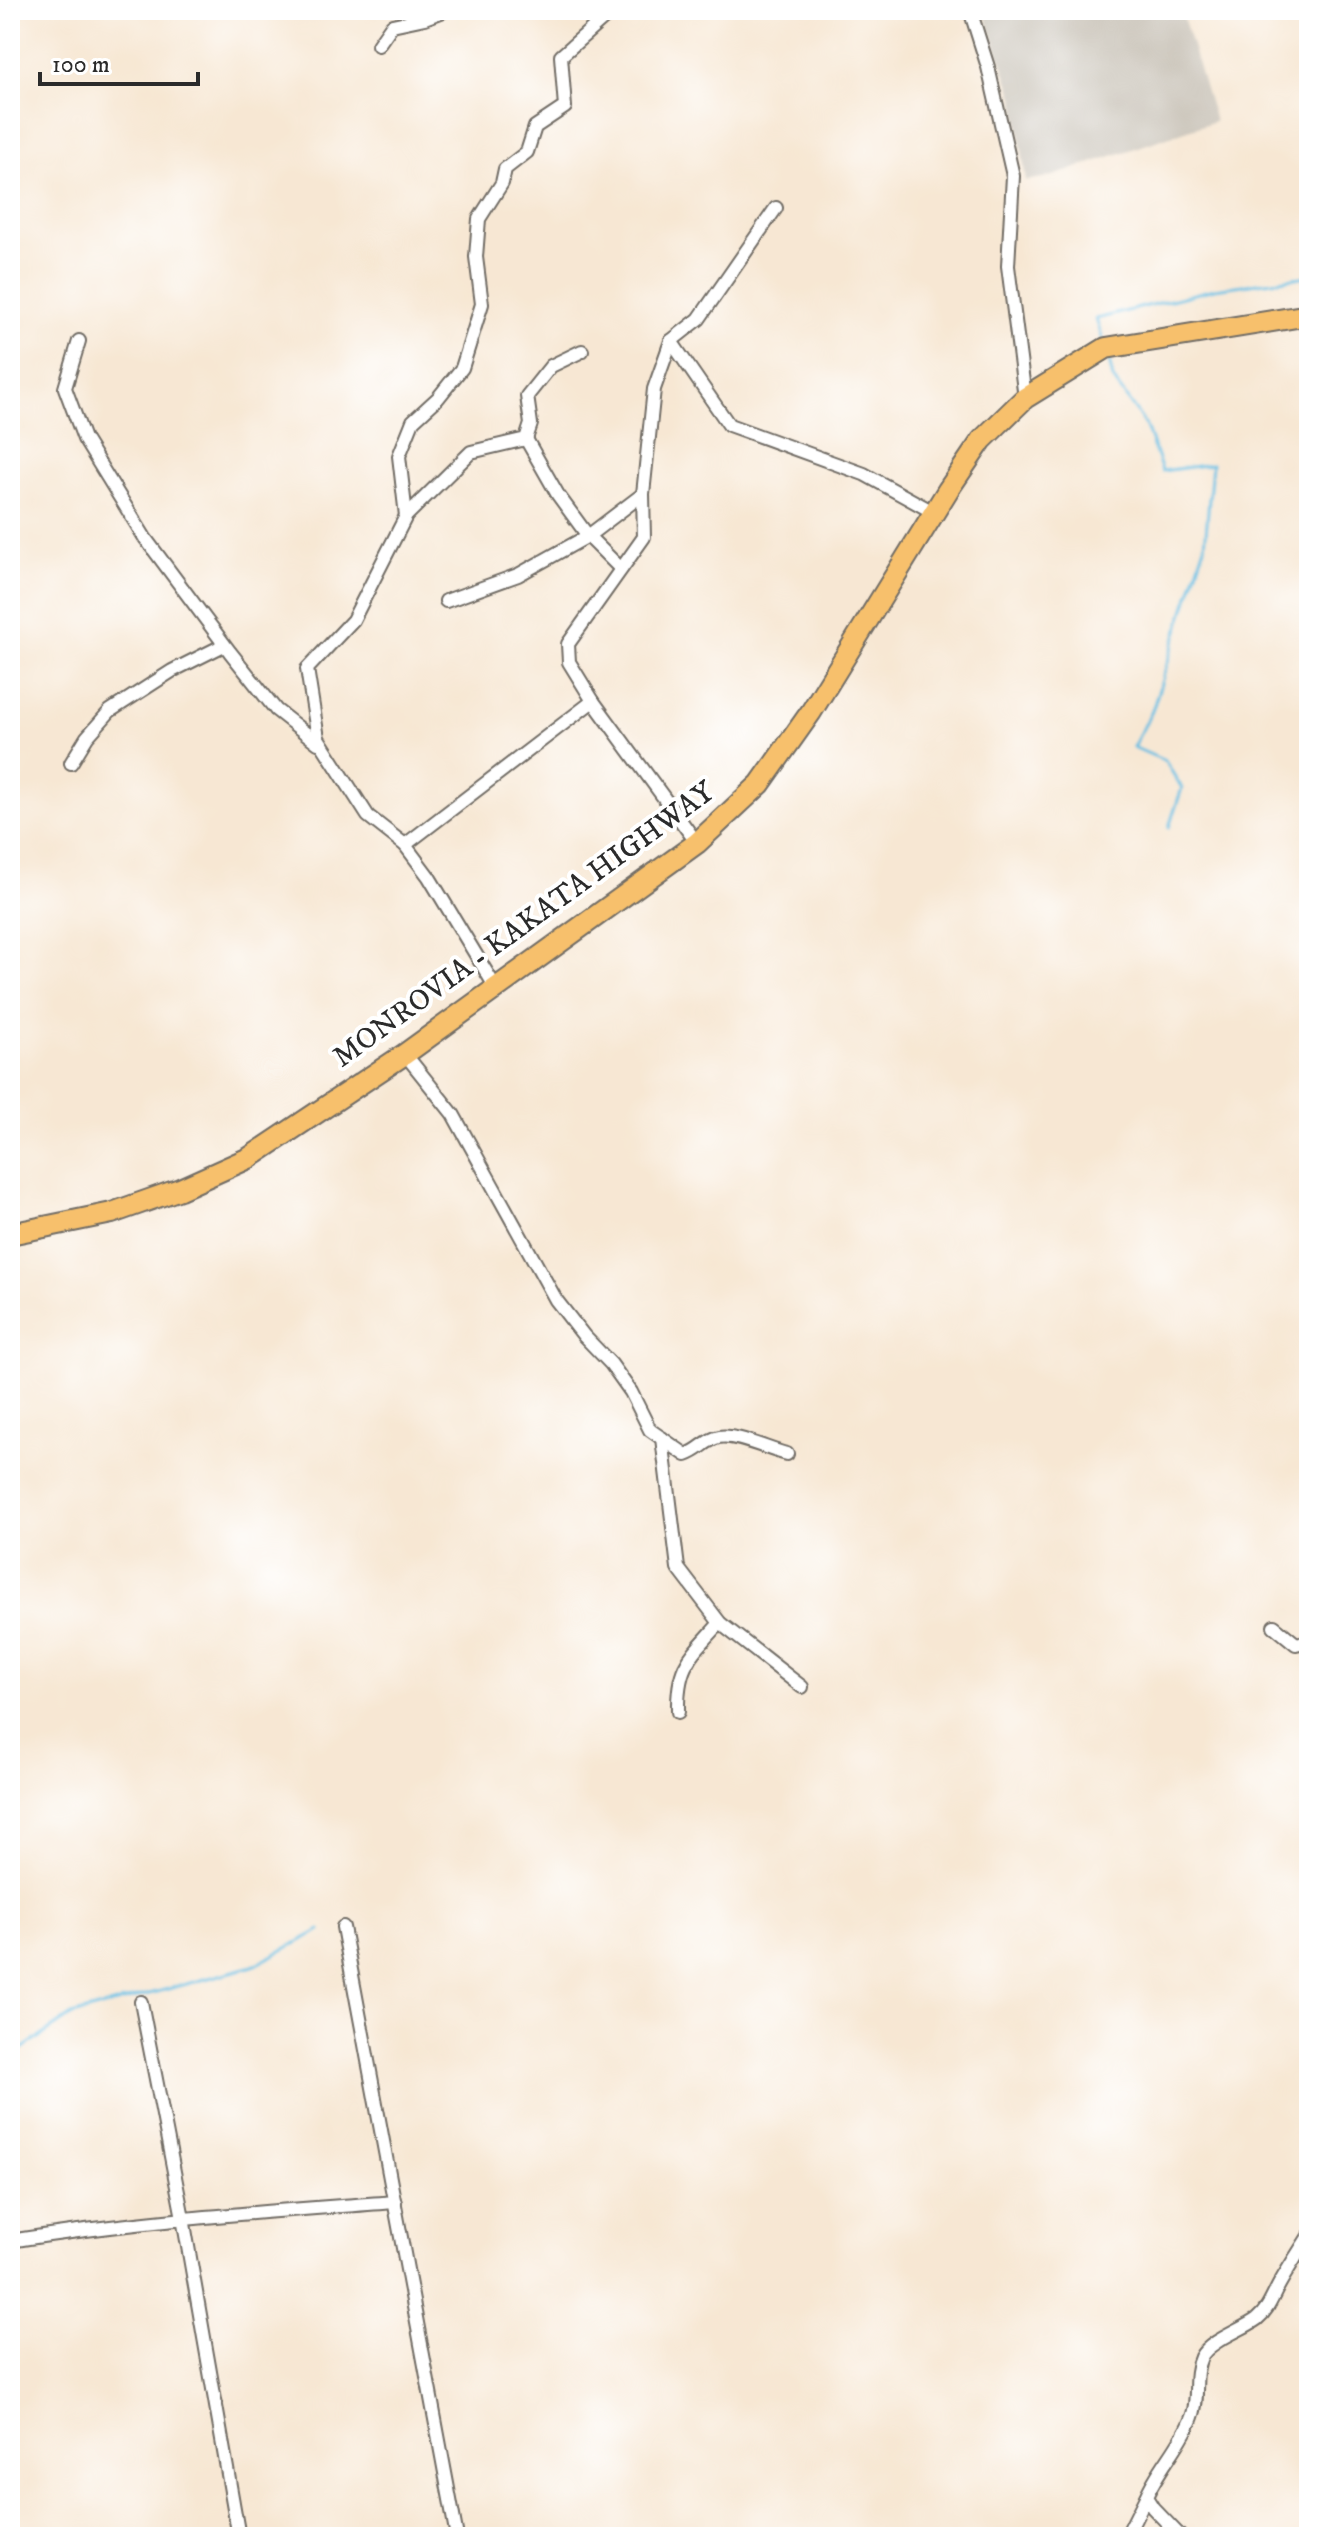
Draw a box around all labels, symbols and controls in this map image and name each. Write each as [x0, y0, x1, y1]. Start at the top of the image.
scale bar [40, 36, 198, 86]
text: 100 m [52, 50, 110, 80]
street label: MONROVIA - KAKATA HIGHWAY [326, 773, 723, 1076]

